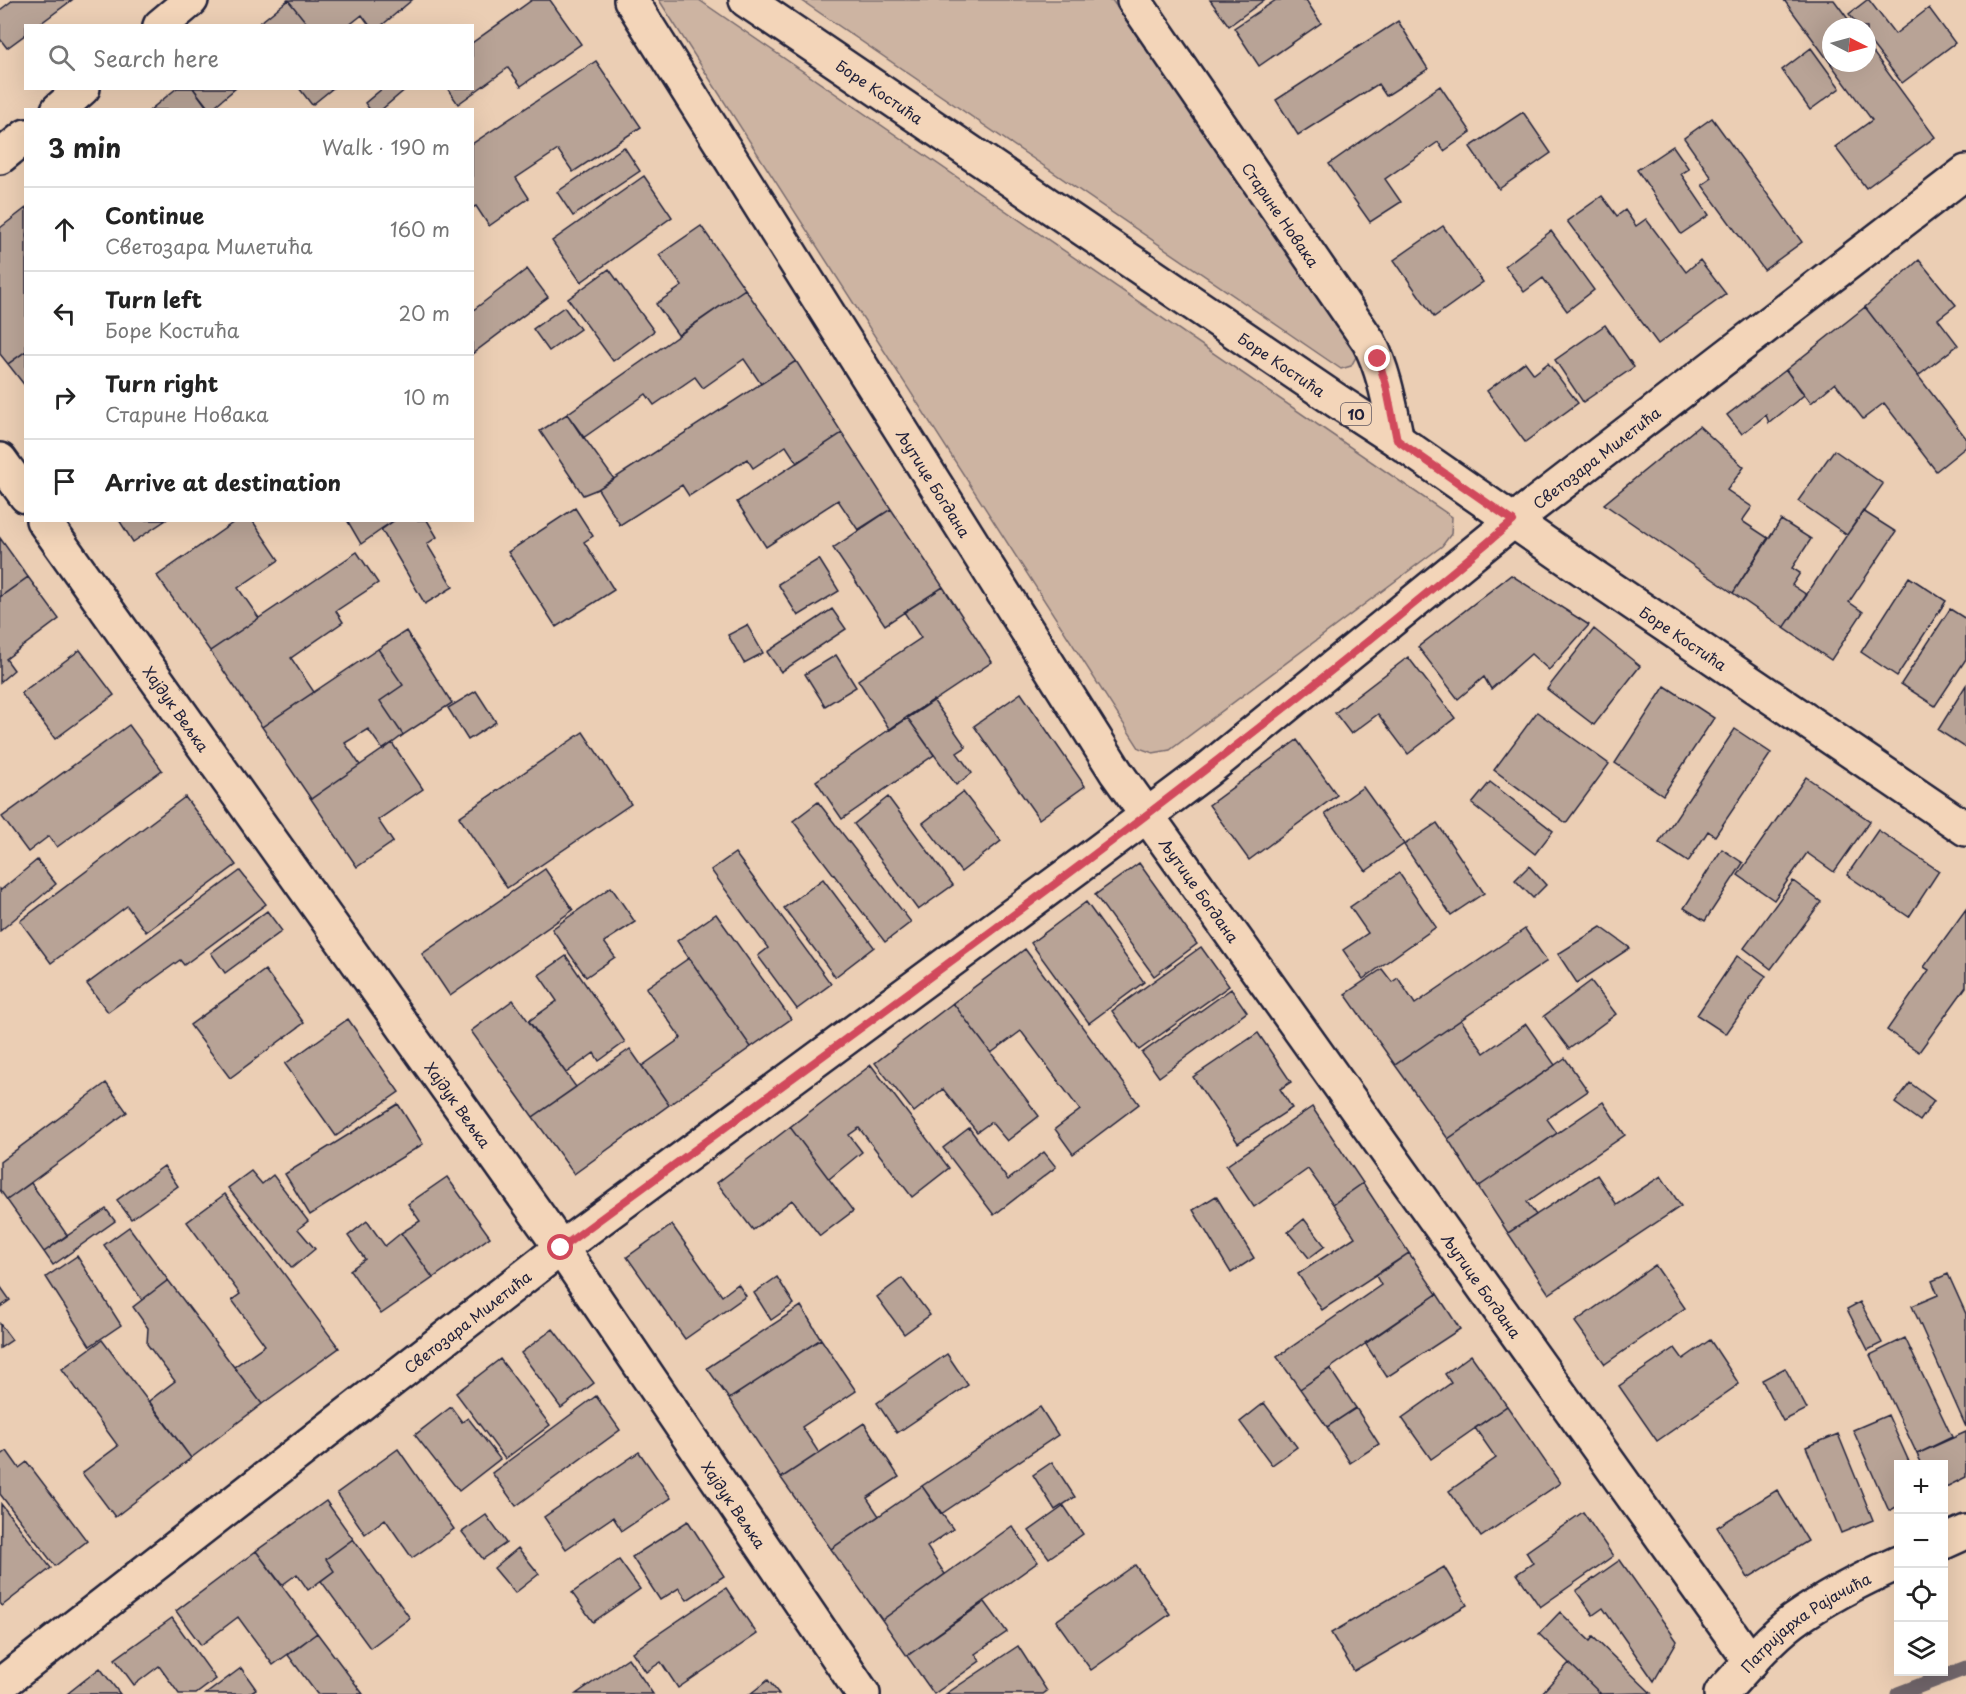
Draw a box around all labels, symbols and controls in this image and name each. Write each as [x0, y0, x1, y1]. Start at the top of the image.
north arrow [1822, 18, 1876, 72]
search box [24, 24, 474, 90]
icon: search [45, 41, 78, 74]
text: Search here [93, 41, 219, 74]
street label: Боре Костића [832, 53, 929, 129]
text: 3 min [48, 128, 121, 167]
text: Walk · 190 m [322, 132, 450, 162]
street label: Старине Новака [1237, 157, 1326, 272]
text: Continue [105, 198, 204, 231]
icon: ahead [48, 213, 81, 246]
text: 160 m [390, 214, 450, 244]
text: Светозара Милетића [105, 231, 313, 261]
text: Turn left [105, 282, 202, 315]
icon: left [48, 297, 81, 330]
text: 20 m [398, 298, 450, 328]
text: Боре Костића [105, 315, 239, 345]
street label: Боре Костића [1234, 326, 1331, 402]
route end [1364, 345, 1390, 371]
text: Turn right [105, 366, 218, 399]
icon: right [48, 381, 81, 414]
text: 10 m [403, 382, 450, 412]
text: Старине Новака [105, 399, 269, 429]
street label: Светозара Милетића [1527, 400, 1665, 514]
road number: 10 [1341, 403, 1371, 425]
street label: Љутице Богдана [891, 424, 977, 542]
icon: arrive [48, 465, 81, 498]
text: Arrive at destination [105, 465, 341, 498]
street label: Боре Костића [1636, 600, 1732, 676]
street label: Хајдук Вељка [138, 661, 216, 756]
street label: Љутице Богдана [1154, 832, 1246, 947]
street label: Хајдук Вељка [420, 1057, 498, 1152]
street label: Љутице Богдана [1437, 1228, 1528, 1343]
route start [547, 1234, 573, 1260]
street label: Светозара Милетића [399, 1264, 536, 1378]
street label: Хајдук Вељка [697, 1456, 773, 1553]
map controls [1894, 1460, 1948, 1676]
button: + [1894, 1460, 1948, 1514]
button: − [1894, 1514, 1948, 1568]
street label: Патријарха Рајачића [1735, 1566, 1875, 1677]
button: locate [1894, 1568, 1948, 1622]
button: layers [1894, 1622, 1948, 1676]

